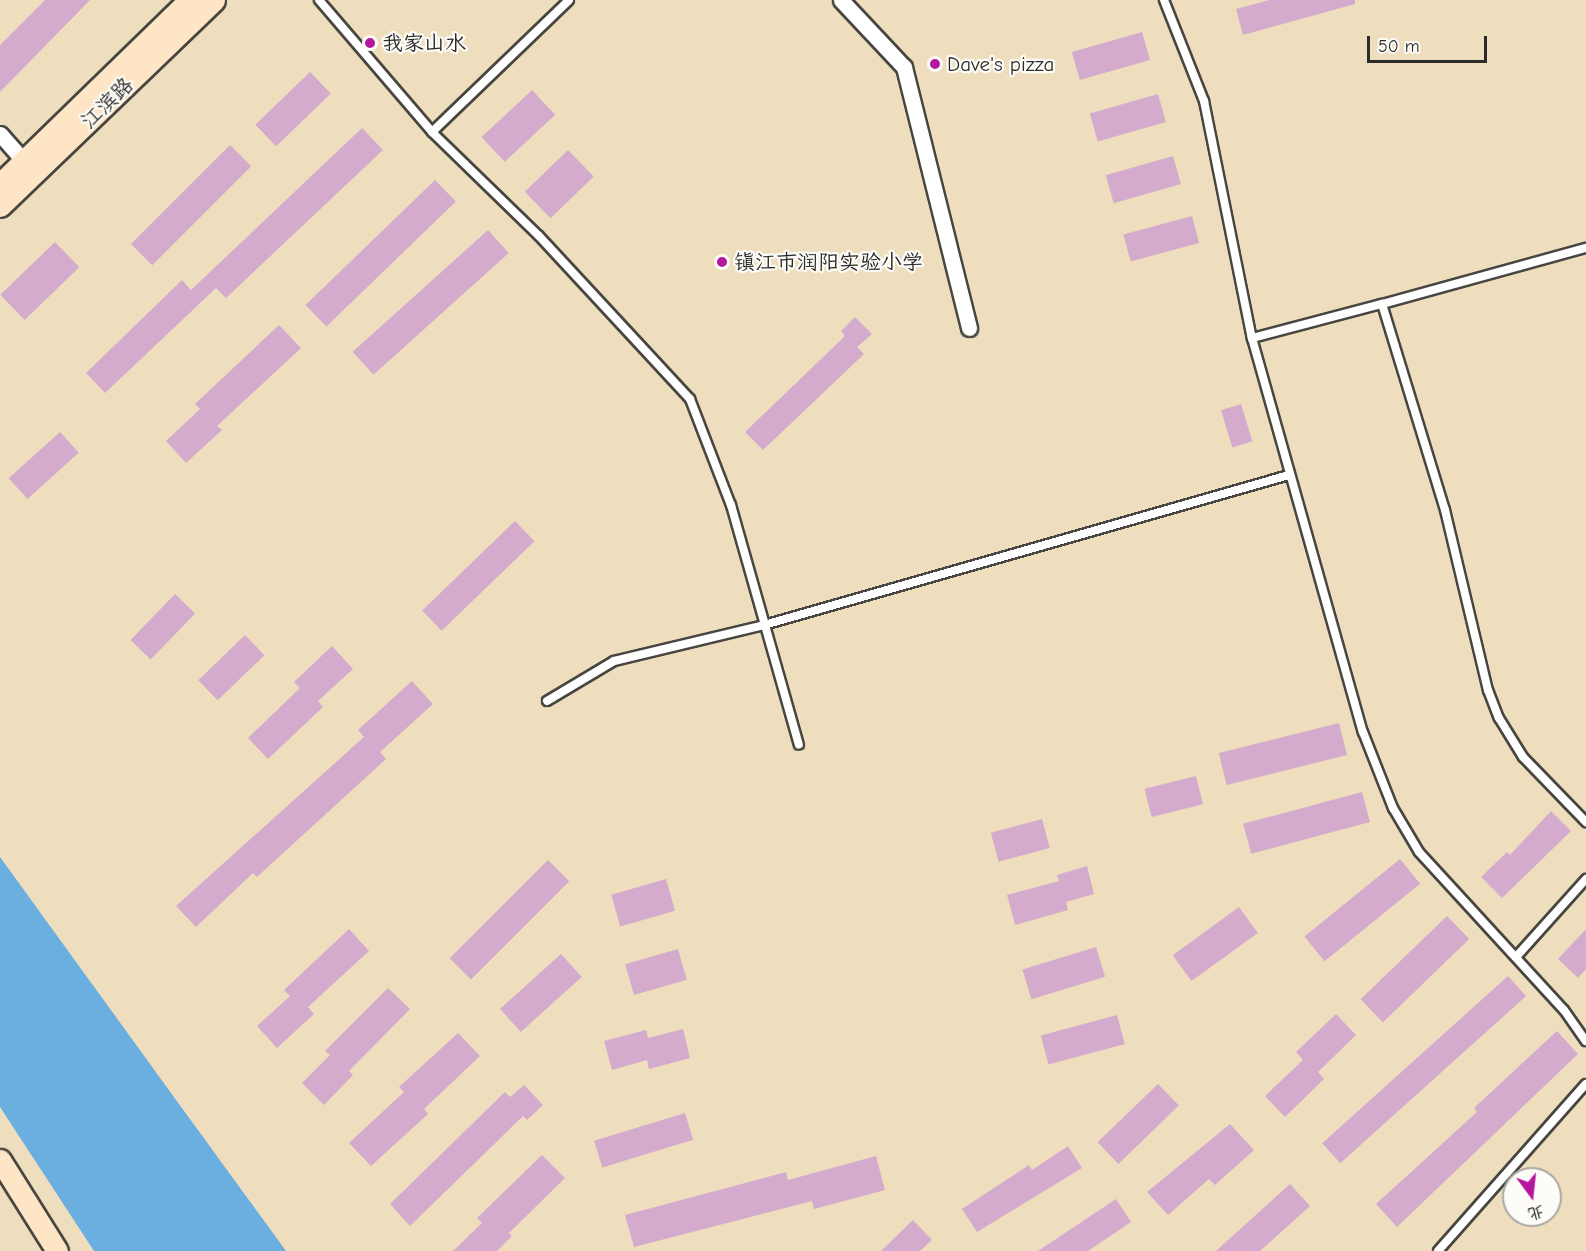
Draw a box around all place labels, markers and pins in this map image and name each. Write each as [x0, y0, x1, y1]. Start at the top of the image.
place label: 我家山水 [382, 30, 466, 56]
marker: 我家山水 [363, 36, 377, 50]
place label: Dave's pizza [947, 51, 1054, 77]
marker: Dave's pizza [928, 57, 942, 71]
place label: 镇江市润阳实验小学 [734, 249, 923, 275]
marker: 镇江市润阳实验小学 [715, 255, 729, 269]

